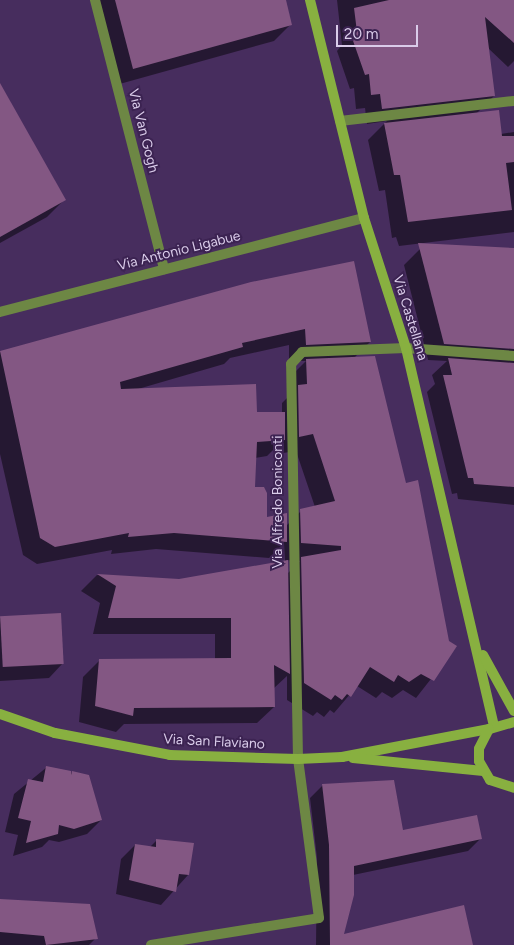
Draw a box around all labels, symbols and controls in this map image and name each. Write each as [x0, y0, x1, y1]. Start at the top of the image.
scale bar [339, 15, 422, 47]
text: 20 m [344, 25, 378, 43]
street label: Via Van Gogh [124, 87, 162, 175]
street label: Via Antonio Ligabue [116, 228, 242, 274]
street label: Via Castellana [389, 273, 431, 363]
street label: Via Alfredo Boniconti [270, 435, 286, 569]
street label: Via San Flaviano [163, 731, 265, 753]

